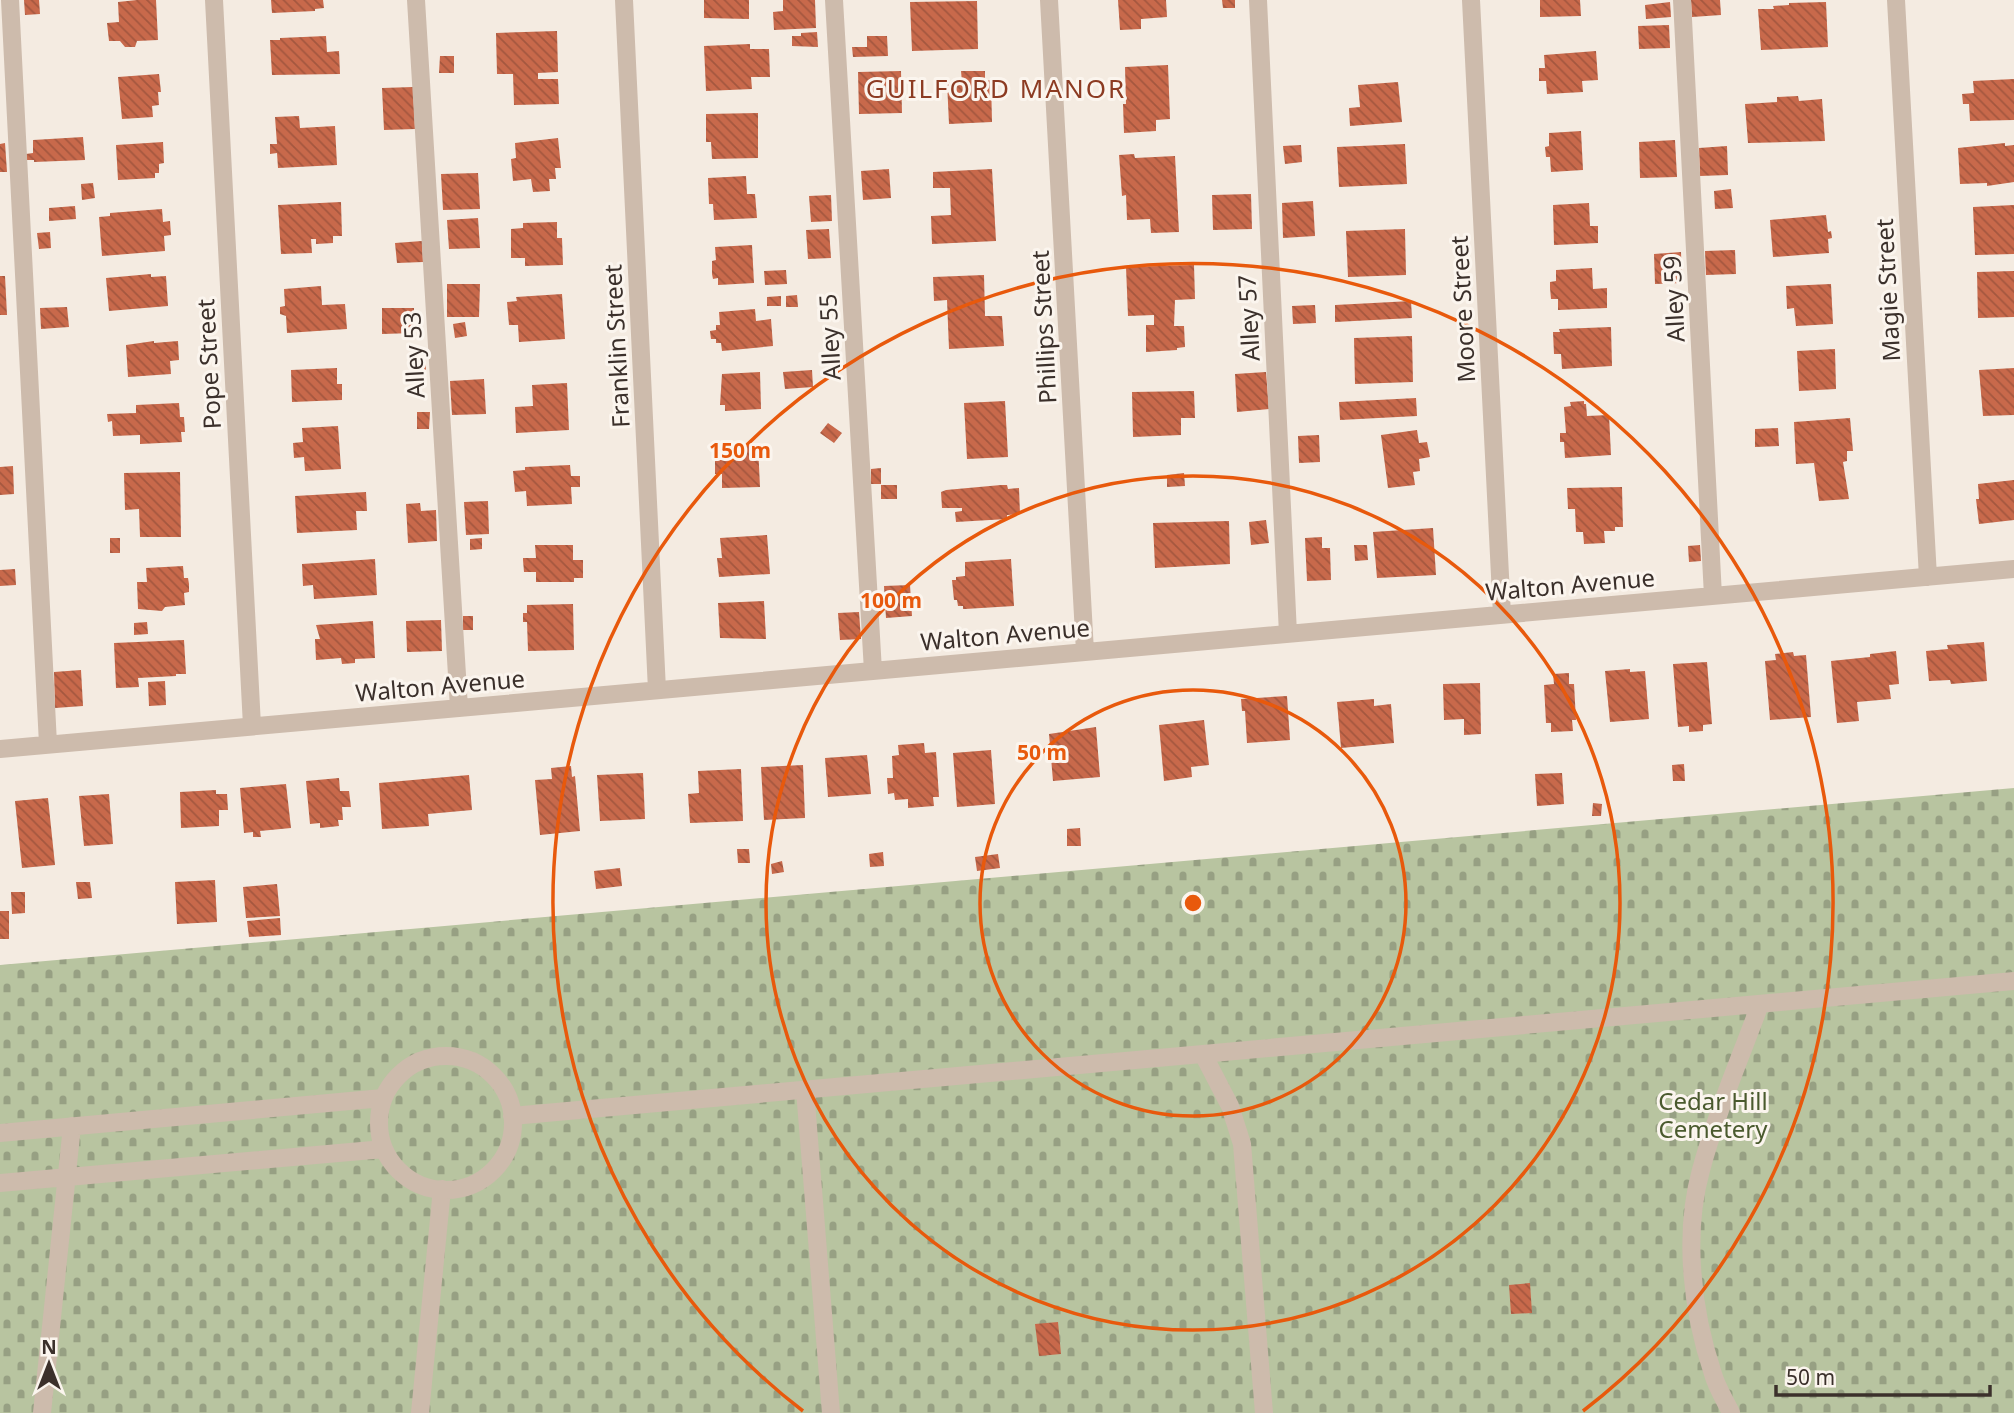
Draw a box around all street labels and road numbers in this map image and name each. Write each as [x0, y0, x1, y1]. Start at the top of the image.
street label: Magie Street [1867, 217, 1907, 362]
street label: Moore Street [1442, 234, 1482, 383]
street label: Phillips Street [1022, 249, 1063, 405]
street label: Alley 59 [1654, 255, 1692, 343]
street label: Franklin Street [595, 263, 637, 428]
street label: Alley 57 [1229, 274, 1267, 362]
street label: Alley 55 [810, 293, 848, 381]
street label: Pope Street [188, 298, 228, 430]
street label: Alley 53 [394, 311, 432, 399]
street label: Walton Avenue [1484, 560, 1656, 608]
street label: Walton Avenue [919, 610, 1091, 658]
street label: Walton Avenue [354, 661, 526, 709]

